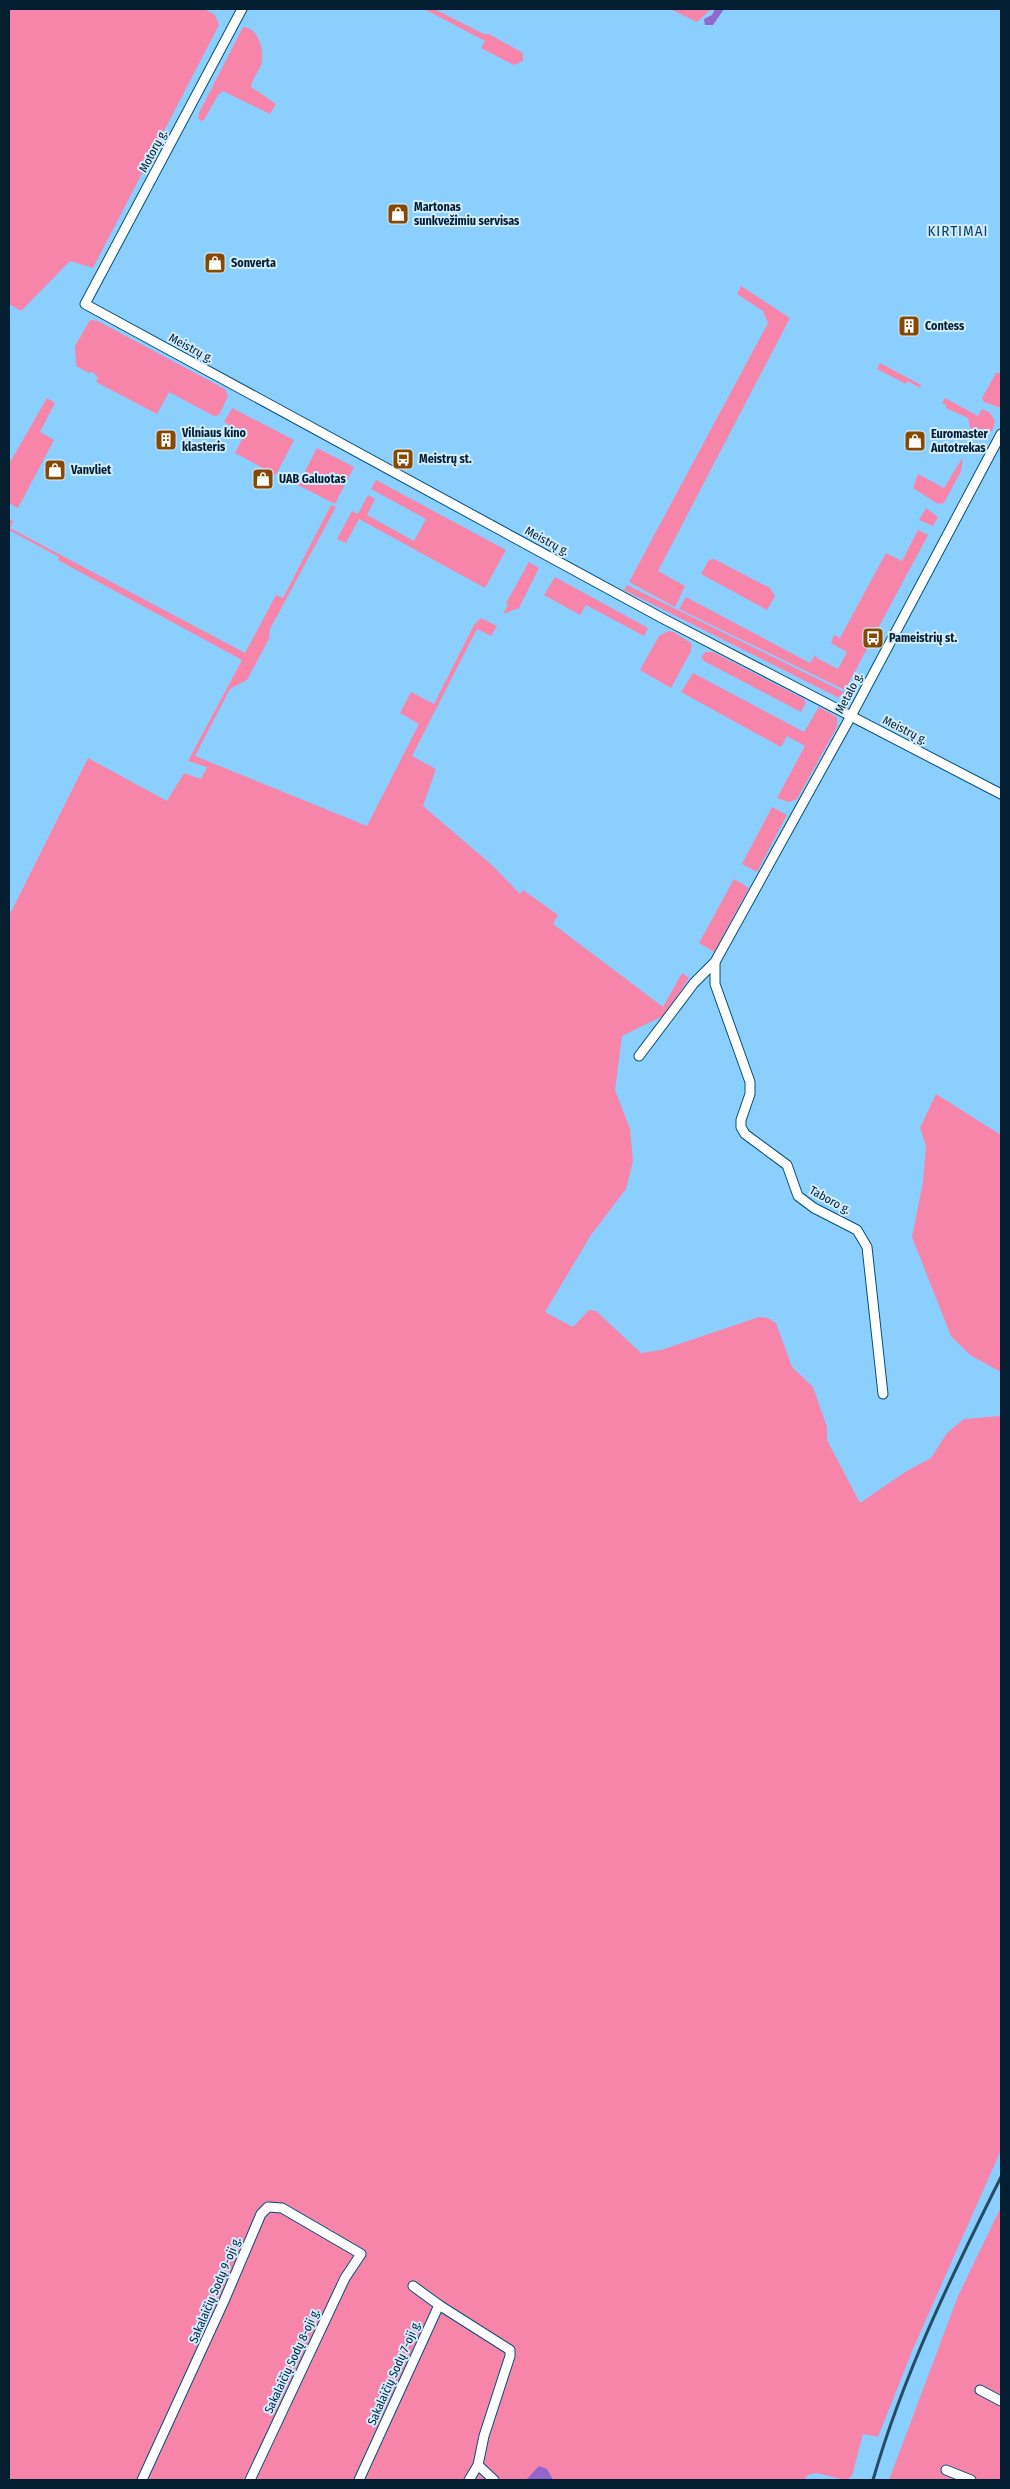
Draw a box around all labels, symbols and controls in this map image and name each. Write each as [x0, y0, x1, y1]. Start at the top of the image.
street label: Motorų g. [136, 127, 170, 175]
place label: Martonas sunkvežimiu servisas [414, 200, 520, 228]
shop icon: Martonas sunkvežimiu servisas [386, 202, 410, 226]
district label: KIRTIMAI [927, 222, 989, 240]
shop icon: Sonverta [203, 251, 227, 275]
place label: Sonverta [231, 256, 276, 270]
building icon: Contess [897, 314, 921, 338]
place label: Contess [925, 319, 965, 333]
street label: Meistrų g. [167, 331, 216, 366]
place label: Vilniaus kino klasteris [181, 426, 247, 454]
place label: Euromaster Autotrekas [930, 427, 989, 455]
building icon: Vilniaus kino klasteris [154, 428, 178, 452]
shop icon: Euromaster Autotrekas [903, 429, 927, 453]
bus stop icon: Meistrų st. [391, 447, 415, 471]
place label: Meistrų st. [419, 452, 472, 467]
shop icon: Vanvliet [43, 458, 67, 482]
place label: Vanvliet [70, 463, 112, 477]
shop icon: UAB Galuotas [251, 467, 275, 491]
place label: UAB Galuotas [279, 472, 346, 486]
street label: Meistrų g. [523, 524, 572, 559]
bus stop icon: Pameistrių st. [861, 626, 885, 650]
place label: Pameistrių st. [889, 631, 958, 646]
street label: Metalo g. [832, 670, 866, 716]
street label: Meistrų g. [880, 713, 930, 747]
street label: Taboro g. [807, 1183, 853, 1217]
street label: Sakalaičių Sodų 9-oji g. [186, 2235, 244, 2345]
street label: Sakalaičių Sodų 8-oji g. [262, 2306, 323, 2416]
street label: Sakalaičių Sodų 7-oji g. [365, 2318, 424, 2427]

